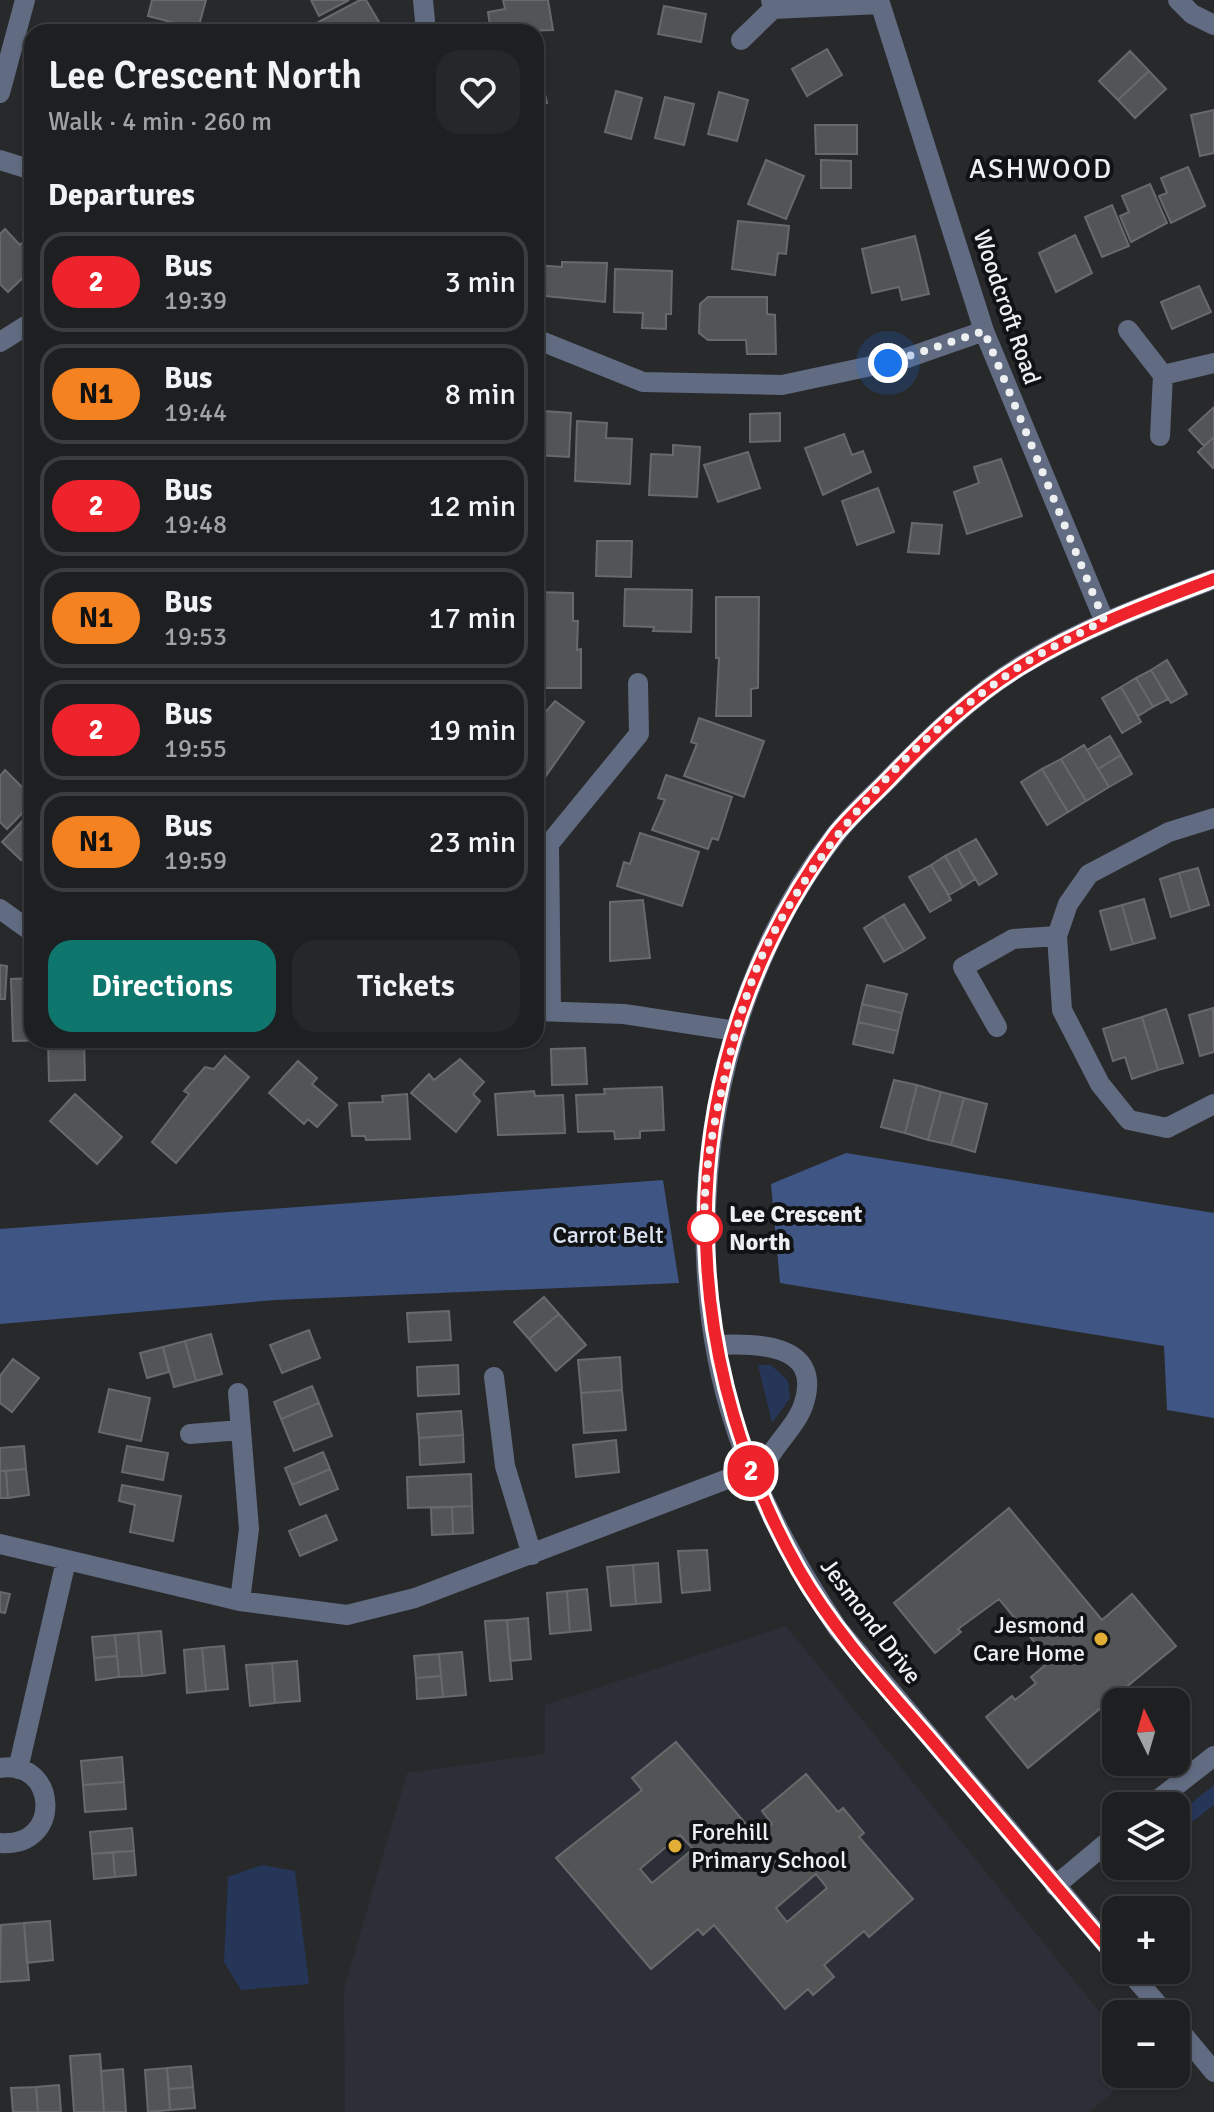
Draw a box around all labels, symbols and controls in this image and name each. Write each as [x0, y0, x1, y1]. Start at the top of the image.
button: heart [436, 50, 520, 134]
text: Lee Crescent North [48, 52, 362, 99]
text: Walk · 4 min · 260 m [48, 106, 272, 138]
district label: ASHWOOD [969, 152, 1113, 186]
text: Departures [48, 177, 195, 214]
street label: Woodcroft Road [967, 226, 1047, 388]
text: Bus [164, 248, 212, 285]
text: 3 min [445, 264, 516, 301]
text: 2 [88, 265, 104, 299]
text: 19:39 [164, 285, 227, 317]
your location [868, 343, 908, 383]
text: Bus [164, 360, 212, 397]
text: 8 min [445, 376, 516, 413]
text: N1 [79, 377, 113, 411]
text: 19:44 [164, 397, 227, 429]
text: Bus [164, 472, 212, 509]
text: 12 min [429, 488, 516, 525]
text: 2 [88, 489, 104, 523]
text: 19:48 [164, 509, 227, 541]
text: Bus [164, 584, 212, 621]
text: 17 min [429, 600, 516, 637]
text: N1 [79, 601, 113, 635]
text: 19:53 [164, 621, 227, 653]
text: Bus [164, 696, 212, 733]
text: 19 min [429, 712, 516, 749]
text: 2 [88, 713, 104, 747]
text: 19:55 [164, 733, 227, 765]
text: Bus [164, 808, 212, 845]
text: 23 min [429, 824, 516, 861]
text: N1 [79, 825, 113, 859]
text: 19:59 [164, 845, 227, 877]
button: Directions [48, 940, 276, 1032]
button: Tickets [292, 940, 520, 1032]
place label: Lee Crescent North [729, 1199, 862, 1257]
marker: Lee Crescent North [688, 1211, 722, 1245]
park label: Carrot Belt [552, 1220, 664, 1250]
line badge: 2 [725, 1445, 777, 1497]
text: 2 [743, 1454, 759, 1488]
street label: Jesmond Drive [814, 1552, 928, 1690]
place label: Jesmond Care Home [973, 1610, 1085, 1668]
marker: Jesmond Care Home [1092, 1630, 1110, 1648]
north arrow [1102, 1688, 1190, 1776]
map controls [1102, 1688, 1190, 2088]
button: layers [1102, 1792, 1190, 1880]
place label: Forehill Primary School [691, 1817, 847, 1875]
marker: Forehill Primary School [666, 1837, 684, 1855]
button: + [1102, 1896, 1190, 1984]
button: − [1102, 2000, 1190, 2088]

